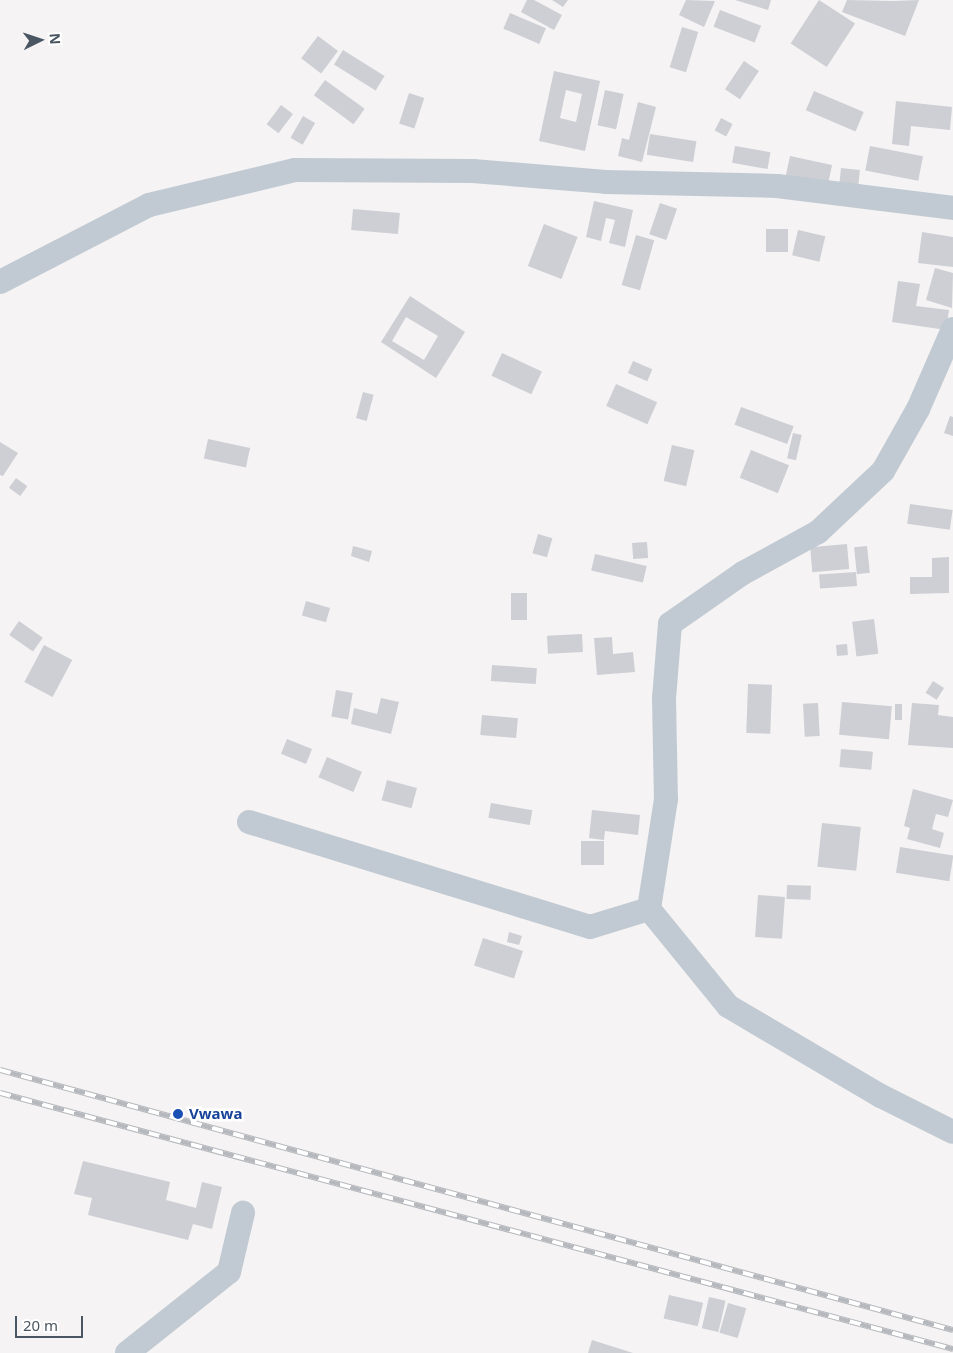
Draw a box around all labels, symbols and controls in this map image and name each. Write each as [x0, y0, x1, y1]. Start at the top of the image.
north arrow [15, 15, 65, 65]
text: N [46, 33, 65, 45]
place label: Vwawa [189, 1105, 242, 1123]
marker: Vwawa [171, 1107, 185, 1121]
scale bar [18, 1306, 85, 1338]
text: 20 m [23, 1315, 58, 1335]

